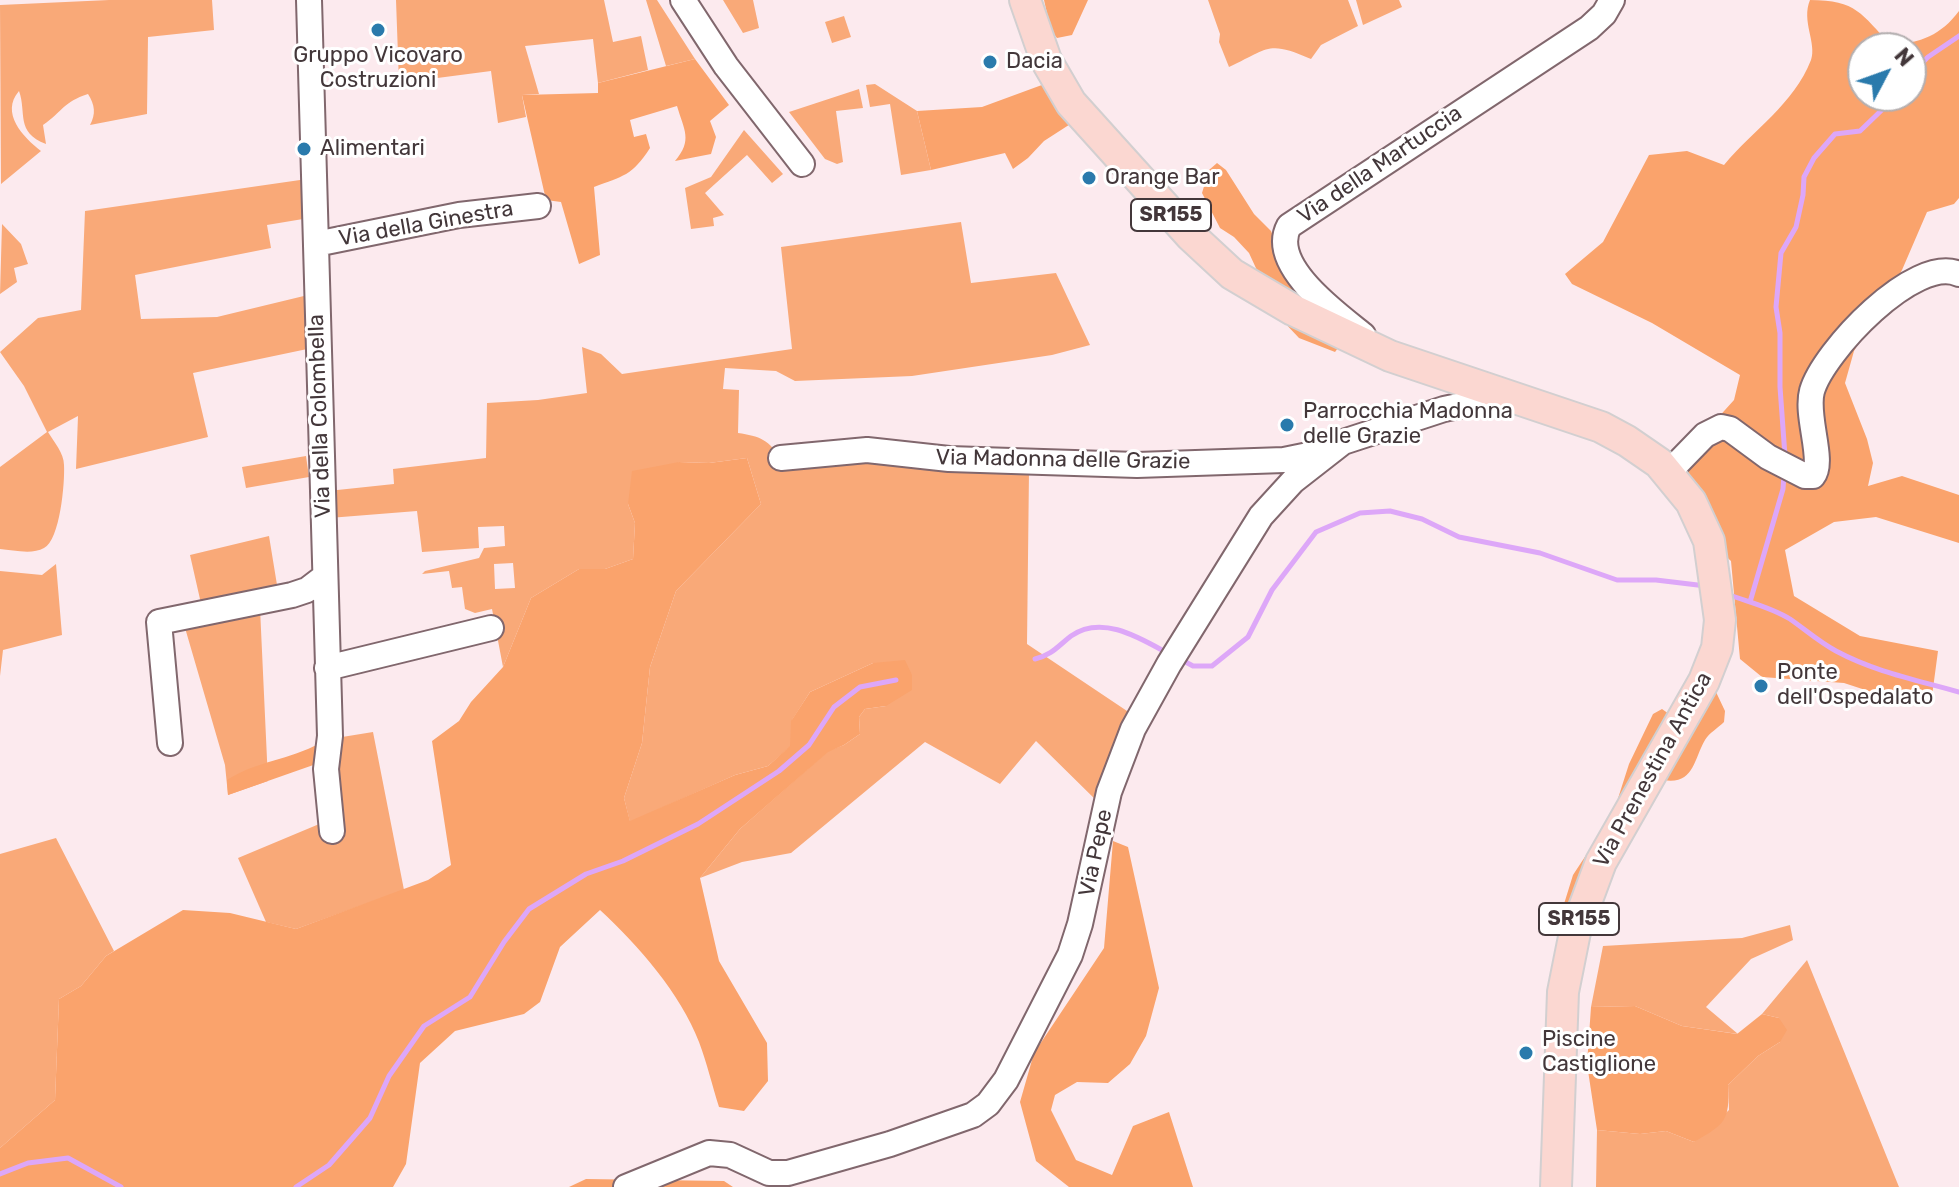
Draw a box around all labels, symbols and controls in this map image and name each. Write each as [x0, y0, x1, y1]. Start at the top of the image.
marker: Gruppo Vicovaro Costruzioni [369, 21, 387, 39]
north arrow [1847, 32, 1927, 112]
text: N [1889, 42, 1919, 72]
place label: Gruppo Vicovaro Costruzioni [293, 43, 463, 94]
place label: Dacia [1006, 49, 1063, 75]
marker: Dacia [981, 53, 999, 71]
street label: Via della Martuccia [1293, 100, 1467, 230]
place label: Alimentari [320, 136, 425, 162]
marker: Alimentari [295, 140, 313, 158]
place label: Orange Bar [1105, 165, 1220, 191]
marker: Orange Bar [1080, 169, 1098, 187]
street label: Via della Ginestra [337, 196, 515, 252]
road number: SR155 [1131, 199, 1211, 231]
street label: Via della Colombella [303, 314, 337, 518]
place label: Parrocchia Madonna delle Grazie [1303, 399, 1513, 450]
marker: Parrocchia Madonna delle Grazie [1278, 416, 1296, 434]
street label: Via Madonna delle Grazie [935, 445, 1191, 475]
place label: Ponte dell'Ospedalato [1777, 660, 1933, 712]
street label: Via Prenestina Antica [1588, 668, 1718, 872]
marker: Ponte dell'Ospedalato [1752, 677, 1770, 695]
street label: Via Pepe [1074, 807, 1118, 899]
road number: SR155 [1539, 903, 1619, 935]
place label: Piscine Castiglione [1542, 1027, 1656, 1078]
marker: Piscine Castiglione [1517, 1044, 1535, 1062]

